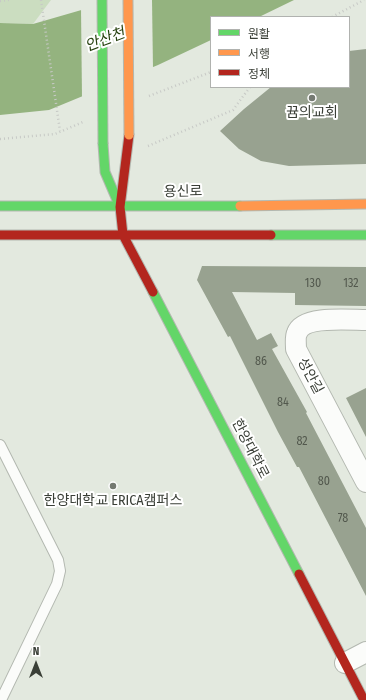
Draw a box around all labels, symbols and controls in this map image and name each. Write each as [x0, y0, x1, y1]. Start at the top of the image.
legend [210, 16, 350, 88]
water label: 안산천 [82, 24, 128, 56]
text: 원활 [248, 27, 270, 41]
text: 서행 [248, 47, 270, 61]
text: 정체 [248, 67, 270, 81]
marker: 뀸의교회 [307, 93, 317, 103]
place label: 뀸의교회 [286, 105, 338, 121]
street label: 용신로 [164, 183, 202, 201]
house number: 130 [305, 277, 321, 291]
house number: 132 [343, 277, 359, 291]
house number: 86 [255, 355, 267, 369]
street label: 성안길 [294, 355, 326, 397]
house number: 84 [277, 396, 289, 410]
street label: 한양대학로 [228, 416, 272, 482]
house number: 82 [296, 435, 308, 449]
house number: 80 [318, 475, 330, 489]
marker: 한양대학교 ERICA캠퍼스 [108, 481, 118, 491]
place label: 한양대학교 ERICA캠퍼스 [44, 493, 182, 509]
house number: 78 [338, 512, 348, 526]
north arrow [16, 644, 56, 684]
text: N [33, 645, 39, 658]

